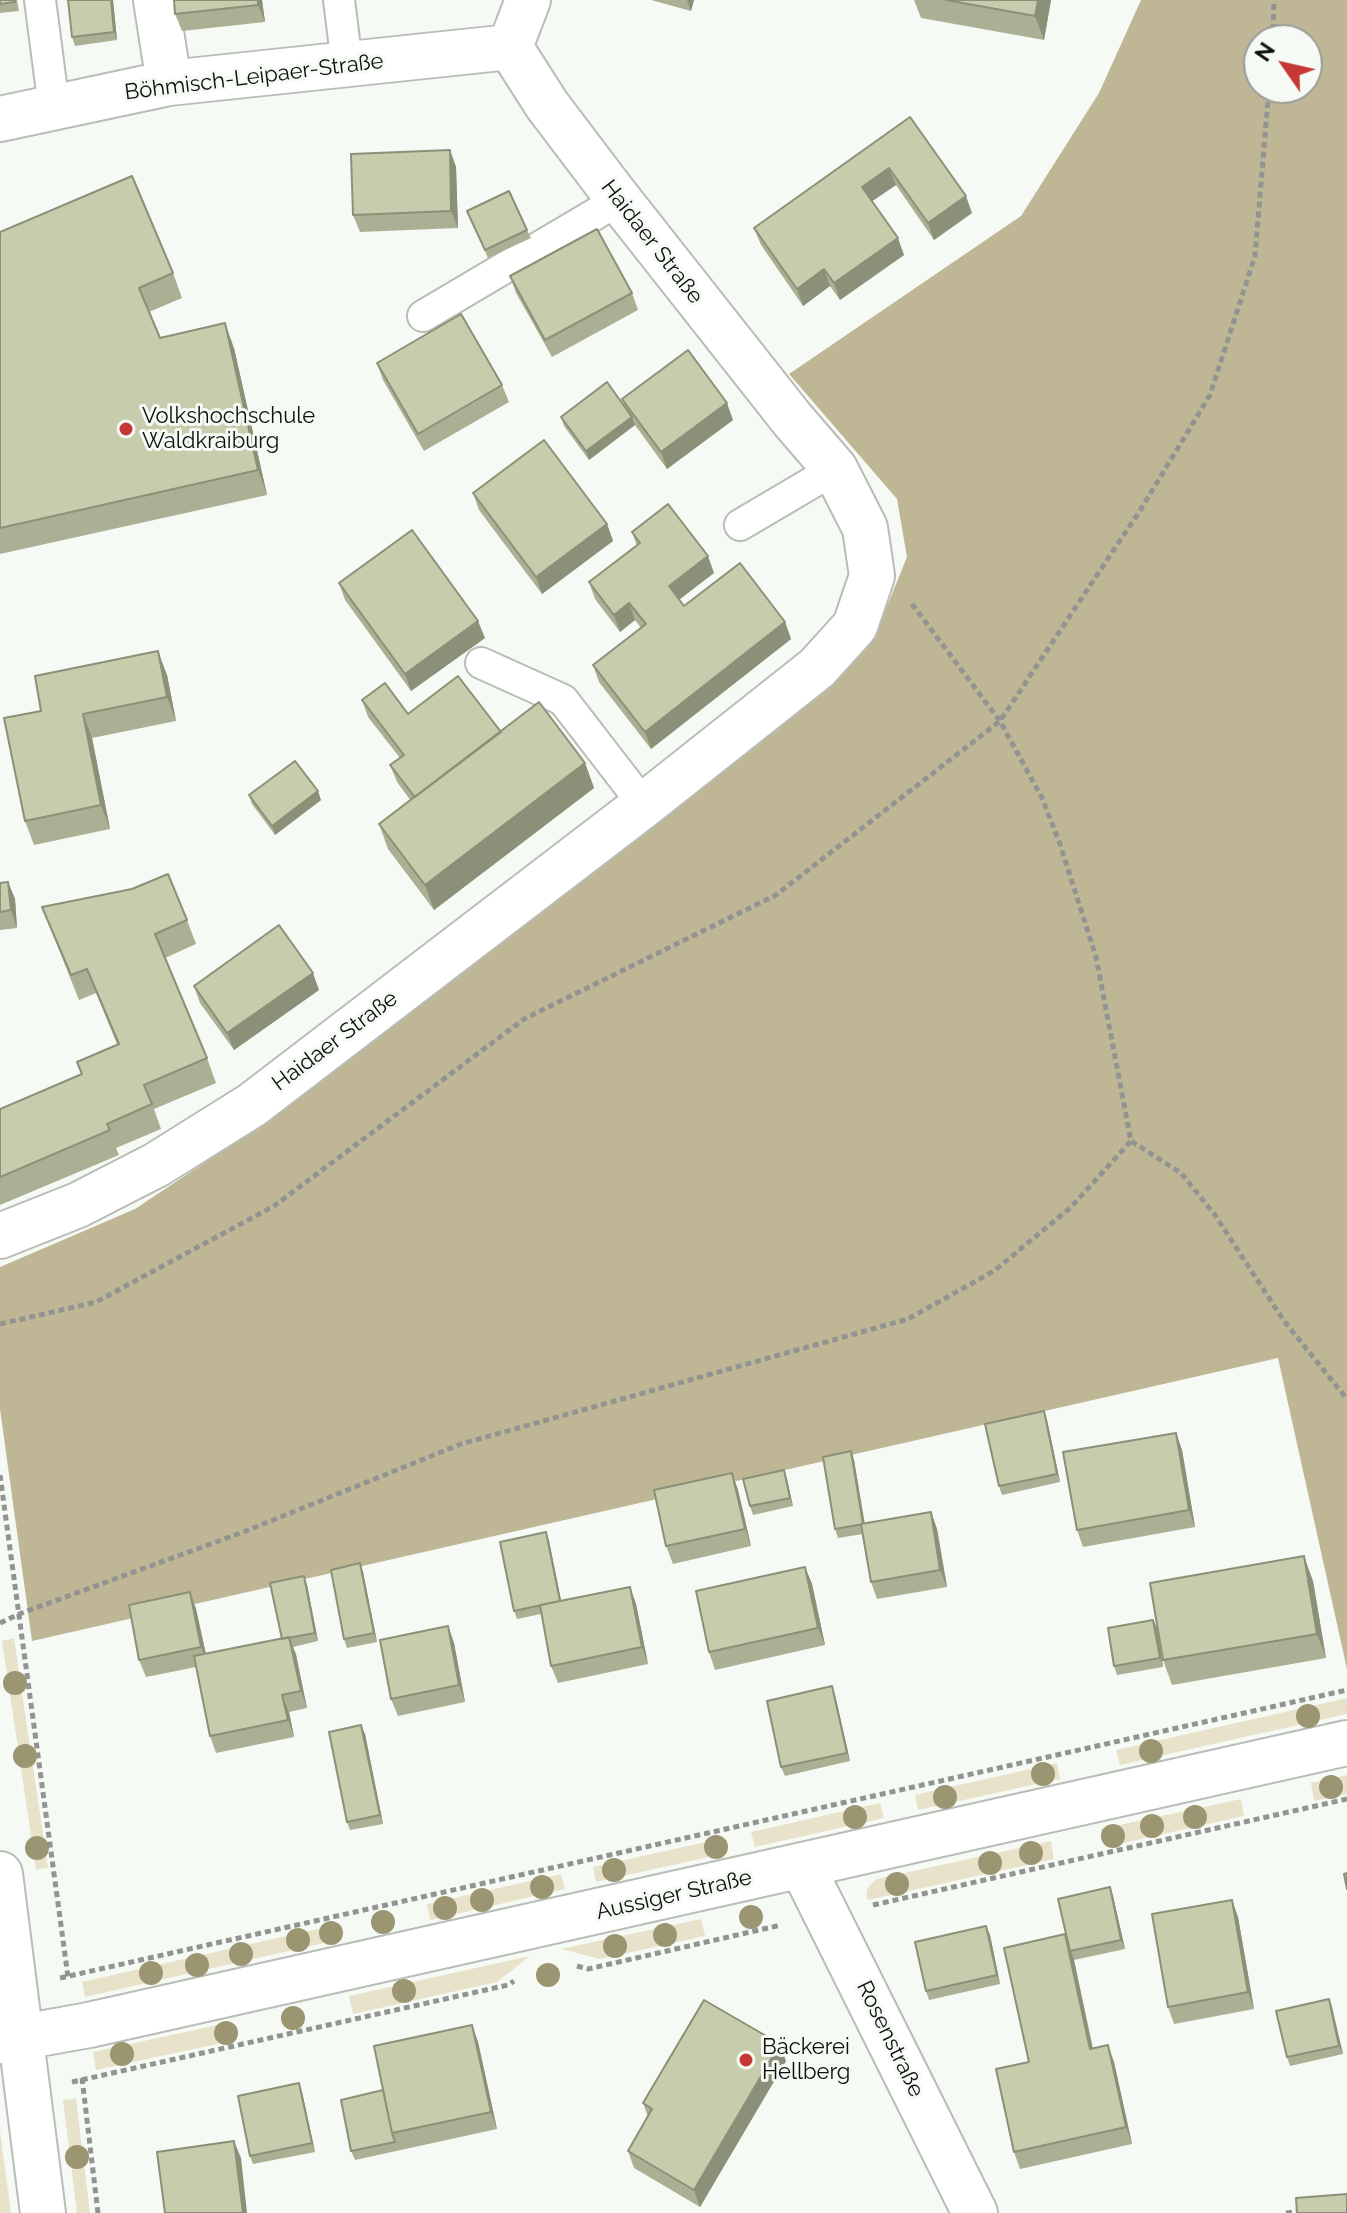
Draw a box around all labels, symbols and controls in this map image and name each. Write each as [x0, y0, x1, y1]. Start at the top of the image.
north arrow [1243, 24, 1323, 104]
text: N [1249, 37, 1280, 66]
street label: Böhmisch-Leipaer-Straße [123, 48, 385, 106]
street label: Haidaer Straße [595, 175, 709, 309]
place label: Volkshochschule Waldkraiburg [142, 403, 315, 454]
marker: Volkshochschule Waldkraiburg [117, 420, 135, 438]
street label: Haidaer Straße [267, 985, 403, 1097]
street label: Aussiger Straße [594, 1864, 754, 1926]
street label: Rosenstraße [850, 1977, 930, 2101]
place label: Bäckerei Hellberg [762, 2034, 850, 2086]
marker: Bäckerei Hellberg [737, 2051, 755, 2069]

